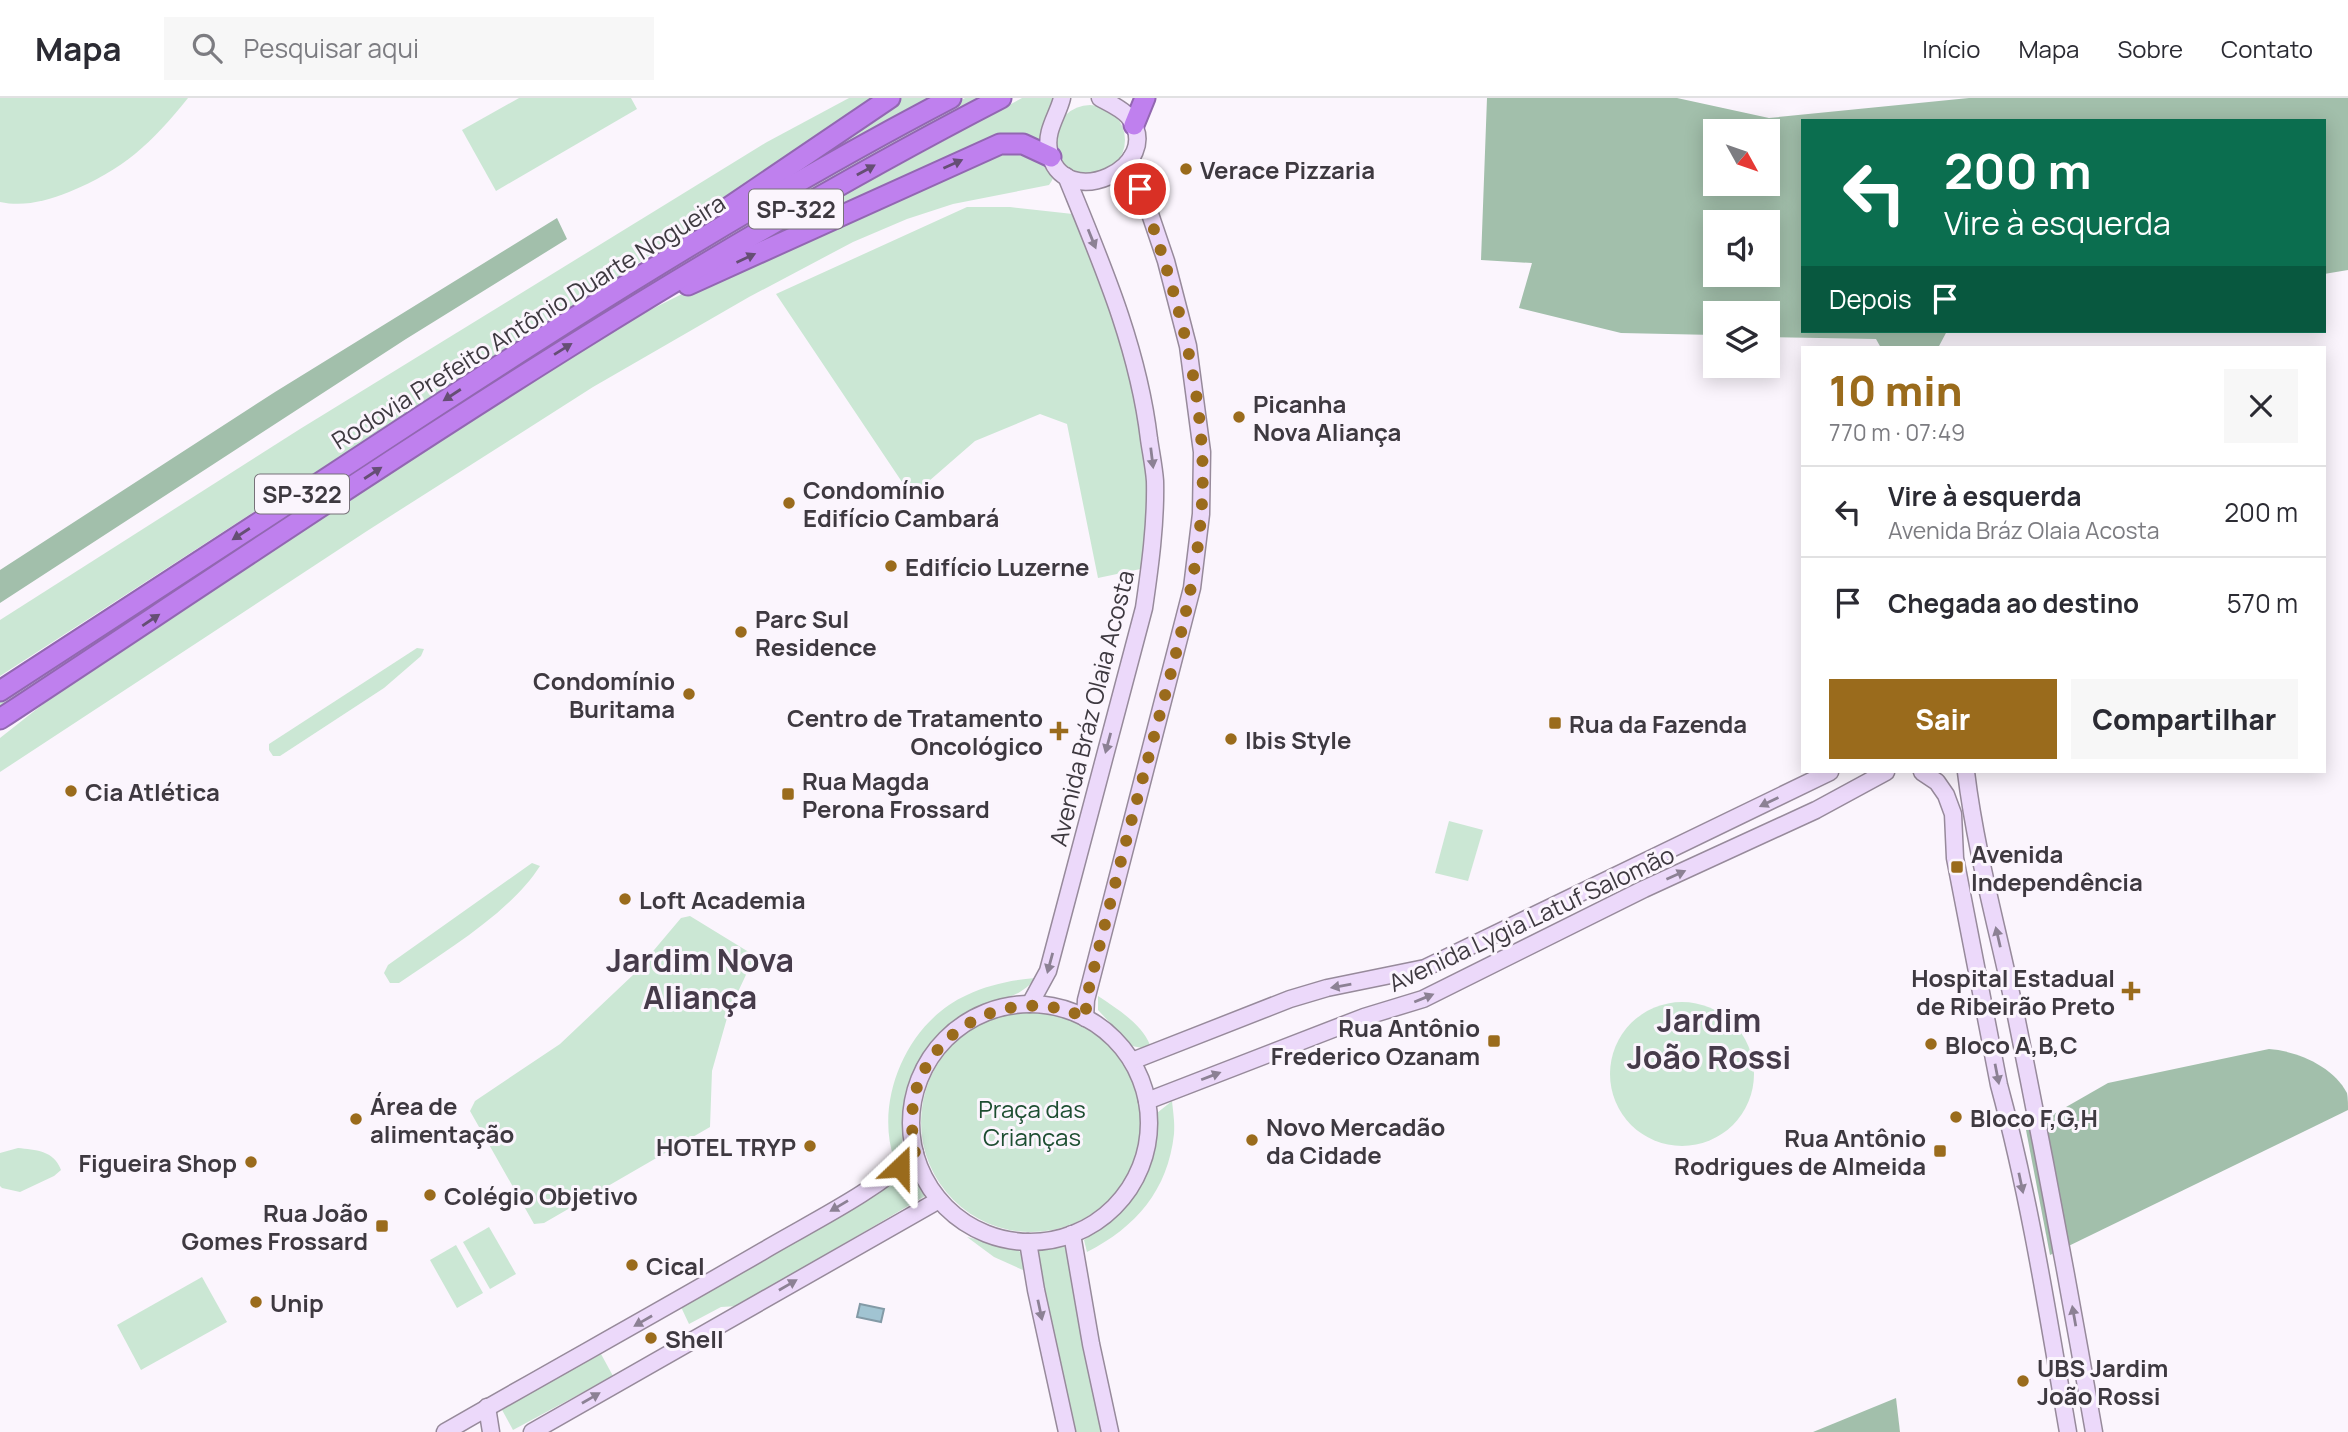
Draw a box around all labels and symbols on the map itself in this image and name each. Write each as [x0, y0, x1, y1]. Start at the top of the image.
north arrow [1703, 119, 1780, 196]
place label: Verace Pizzaria [1200, 153, 1375, 186]
one-way arrow [943, 158, 963, 170]
pin [1110, 159, 1170, 219]
marker: Verace Pizzaria [1178, 161, 1194, 177]
one-way arrow [856, 164, 875, 176]
street label: Rodovia Prefeito Antônio Duarte Nogueira [325, 186, 731, 456]
road number: SP-322 [749, 190, 843, 228]
one-way arrow [1086, 229, 1097, 250]
one-way arrow [736, 252, 756, 263]
one-way arrow [553, 342, 573, 355]
place label: Picanha Nova Aliança [1253, 387, 1401, 448]
one-way arrow [442, 389, 462, 402]
marker: Picanha Nova Aliança [1231, 409, 1247, 425]
one-way arrow [1146, 447, 1157, 469]
one-way arrow [364, 466, 382, 480]
place label: Condomínio Edifício Cambará [803, 473, 999, 534]
road number: SP-322 [255, 474, 349, 514]
marker: Condomínio Edifício Cambará [781, 495, 797, 511]
one-way arrow [232, 527, 251, 540]
place label: Edifício Luzerne [905, 550, 1090, 583]
marker: Edifício Luzerne [883, 558, 899, 574]
street label: Avenida Bráz Olaia Acosta [1041, 567, 1141, 849]
place label: Parc Sul Residence [755, 602, 877, 663]
one-way arrow [141, 613, 161, 626]
marker: Parc Sul Residence [733, 624, 749, 640]
place label: Condomínio Buritama [533, 664, 675, 725]
marker: Condomínio Buritama [681, 686, 697, 702]
place label: Centro de Tratamento Oncológico [787, 701, 1043, 762]
place label: Rua da Fazenda [1569, 707, 1747, 740]
marker: Rua da Fazenda [1547, 715, 1563, 731]
marker: Centro de Tratamento Oncológico [1049, 721, 1069, 741]
place label: Ibis Style [1245, 723, 1351, 756]
marker: Ibis Style [1223, 731, 1239, 747]
one-way arrow [1102, 732, 1113, 754]
place label: Rua Magda Perona Frossard [802, 764, 990, 825]
place label: Cia Atlética [85, 775, 220, 808]
marker: Cia Atlética [63, 783, 79, 799]
marker: Rua Magda Perona Frossard [780, 786, 796, 802]
one-way arrow [1759, 796, 1779, 807]
street label: Avenida Lygia Latuf Salomão [1383, 837, 1679, 999]
place label: Avenida Independência [1971, 837, 2143, 898]
marker: Avenida Independência [1949, 859, 1965, 875]
one-way arrow [1665, 869, 1686, 880]
place label: Loft Academia [639, 883, 805, 916]
marker: Loft Academia [617, 891, 633, 907]
one-way arrow [1992, 926, 2003, 948]
district label: Jardim Nova Aliança [606, 938, 794, 1019]
one-way arrow [1044, 952, 1055, 974]
place label: Hospital Estadual de Ribeirão Preto [1911, 961, 2115, 1022]
one-way arrow [1330, 981, 1352, 992]
marker: Hospital Estadual de Ribeirão Preto [2121, 981, 2141, 1001]
one-way arrow [1414, 992, 1434, 1004]
district label: Jardim João Rossi [1627, 998, 1791, 1079]
place label: Rua Antônio Frederico Ozanam [1271, 1011, 1480, 1072]
place label: Bloco A,B,C [1945, 1028, 2078, 1061]
marker: Rua Antônio Frederico Ozanam [1486, 1033, 1502, 1049]
marker: Bloco A,B,C [1923, 1036, 1939, 1052]
one-way arrow [1991, 1063, 2002, 1085]
one-way arrow [1200, 1071, 1221, 1082]
place label: Área de alimentação [370, 1089, 514, 1150]
park label: Praça das Crianças [978, 1092, 1086, 1153]
place label: Bloco F,G,H [1970, 1101, 2098, 1134]
marker: Bloco F,G,H [1948, 1109, 1964, 1125]
place label: Novo Mercadão da Cidade [1266, 1110, 1445, 1171]
marker: Área de alimentação [348, 1111, 364, 1127]
place label: Rua Antônio Rodrigues de Almeida [1674, 1121, 1926, 1182]
place label: HOTEL TRYP [656, 1130, 796, 1163]
position arrow [863, 1130, 937, 1204]
marker: Novo Mercadão da Cidade [1244, 1132, 1260, 1148]
marker: HOTEL TRYP [802, 1138, 818, 1154]
marker: Rua Antônio Rodrigues de Almeida [1932, 1143, 1948, 1159]
place label: Figueira Shop [78, 1146, 237, 1179]
marker: Figueira Shop [243, 1154, 259, 1170]
one-way arrow [2016, 1172, 2027, 1194]
place label: Colégio Objetivo [444, 1179, 638, 1212]
marker: Colégio Objetivo [422, 1187, 438, 1203]
place label: Rua João Gomes Frossard [182, 1196, 368, 1257]
one-way arrow [830, 1200, 849, 1212]
marker: Rua João Gomes Frossard [374, 1218, 390, 1234]
place label: Cical [646, 1249, 705, 1282]
marker: Cical [624, 1257, 640, 1273]
one-way arrow [779, 1279, 798, 1291]
place label: Unip [270, 1286, 324, 1319]
marker: Unip [248, 1294, 264, 1310]
one-way arrow [1034, 1299, 1045, 1321]
one-way arrow [2068, 1305, 2079, 1327]
one-way arrow [633, 1315, 652, 1327]
place label: Shell [665, 1322, 724, 1355]
marker: Shell [643, 1330, 659, 1346]
place label: UBS Jardim João Rossi [2037, 1351, 2168, 1412]
marker: UBS Jardim João Rossi [2015, 1373, 2031, 1389]
one-way arrow [581, 1392, 601, 1404]

